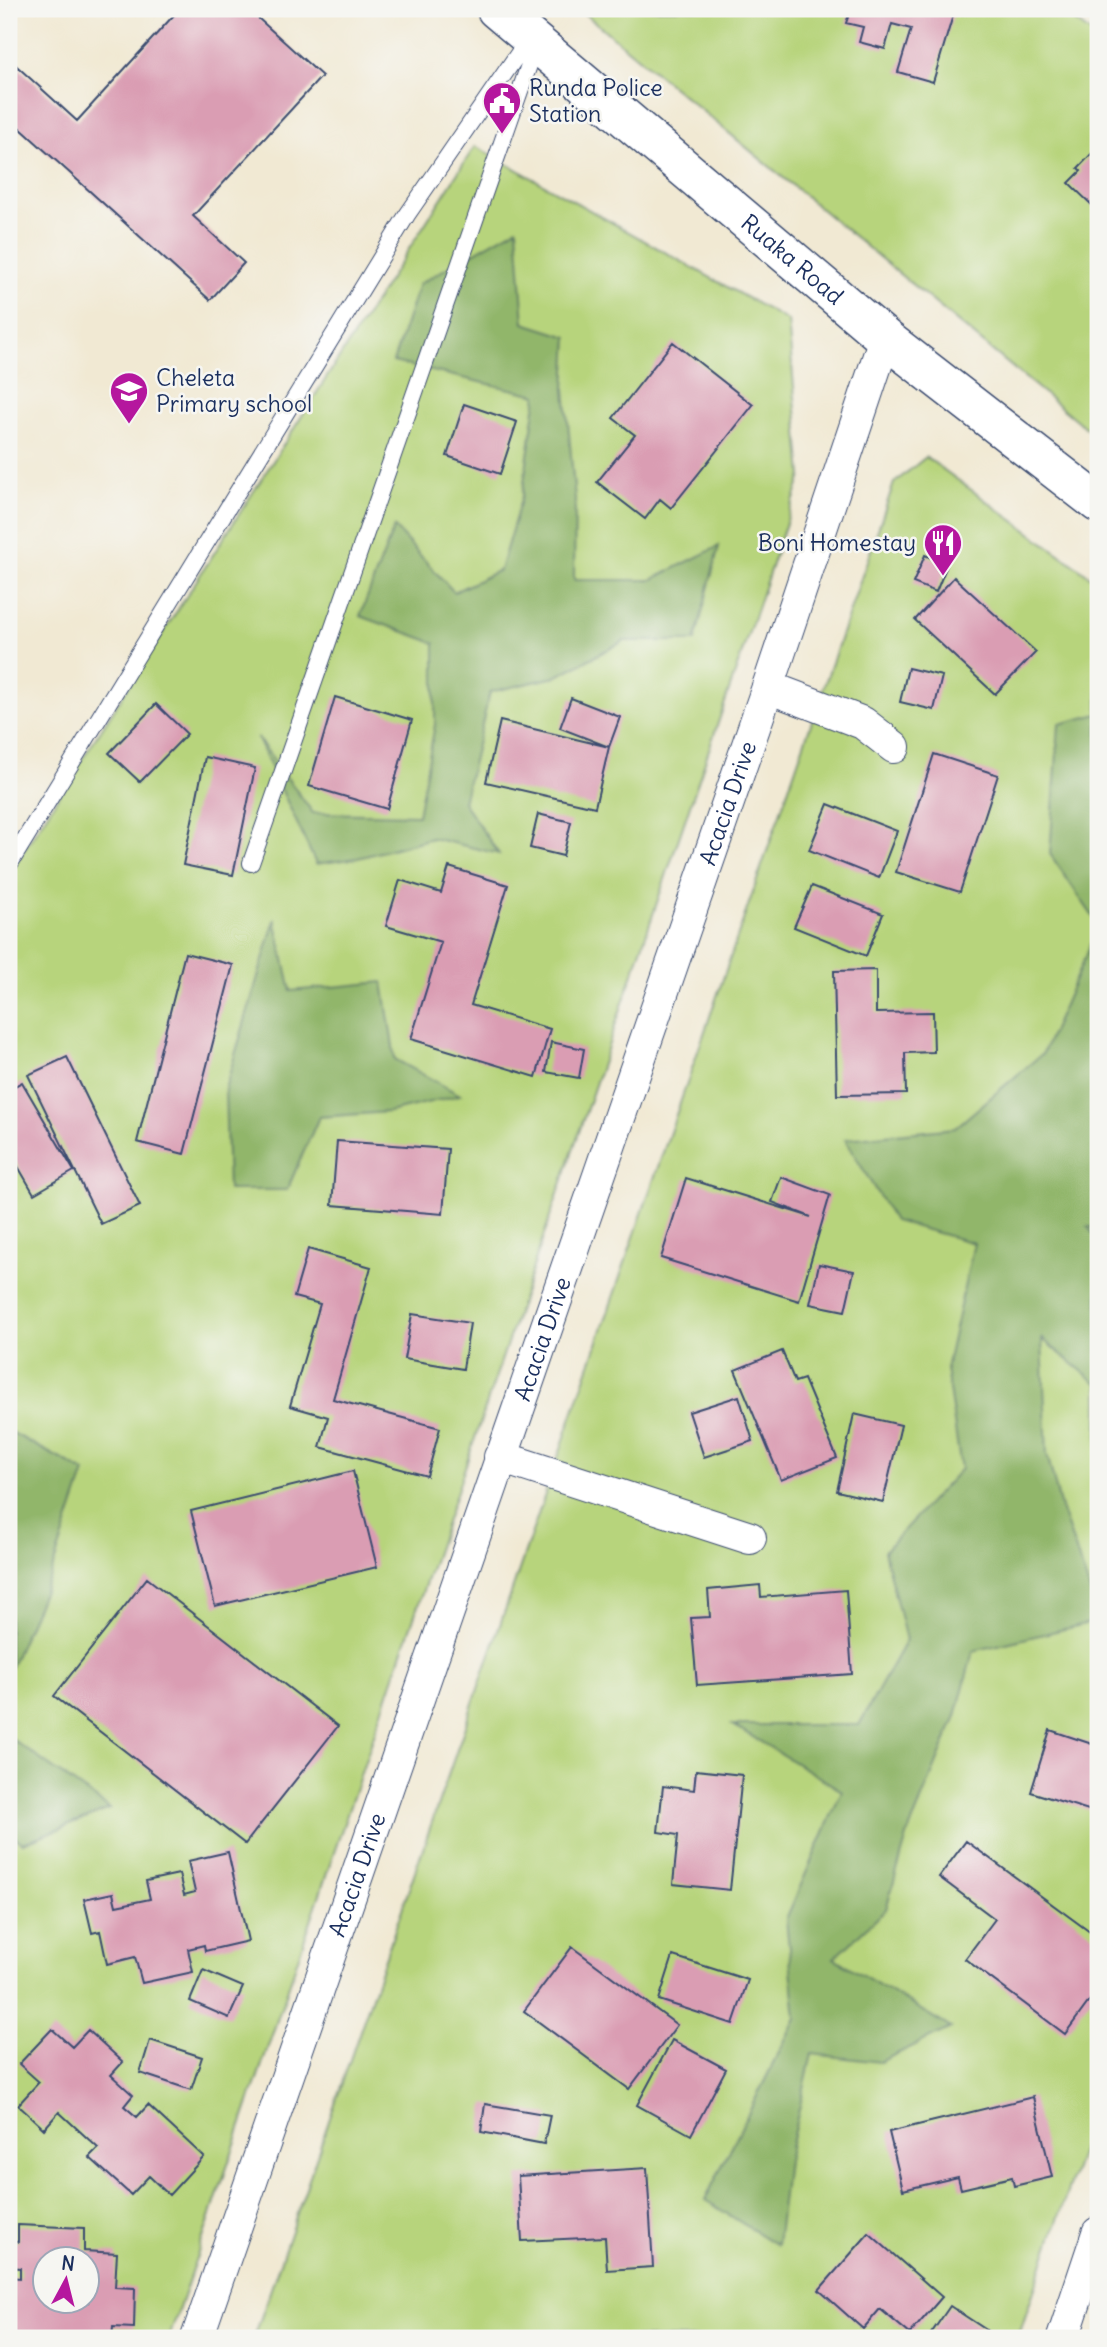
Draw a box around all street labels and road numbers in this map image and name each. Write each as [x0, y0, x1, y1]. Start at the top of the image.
street label: Ruaka Road [735, 208, 850, 311]
street label: Acacia Drive [693, 737, 762, 869]
street label: Acacia Drive [507, 1273, 577, 1405]
street label: Acacia Drive [322, 1809, 392, 1941]

